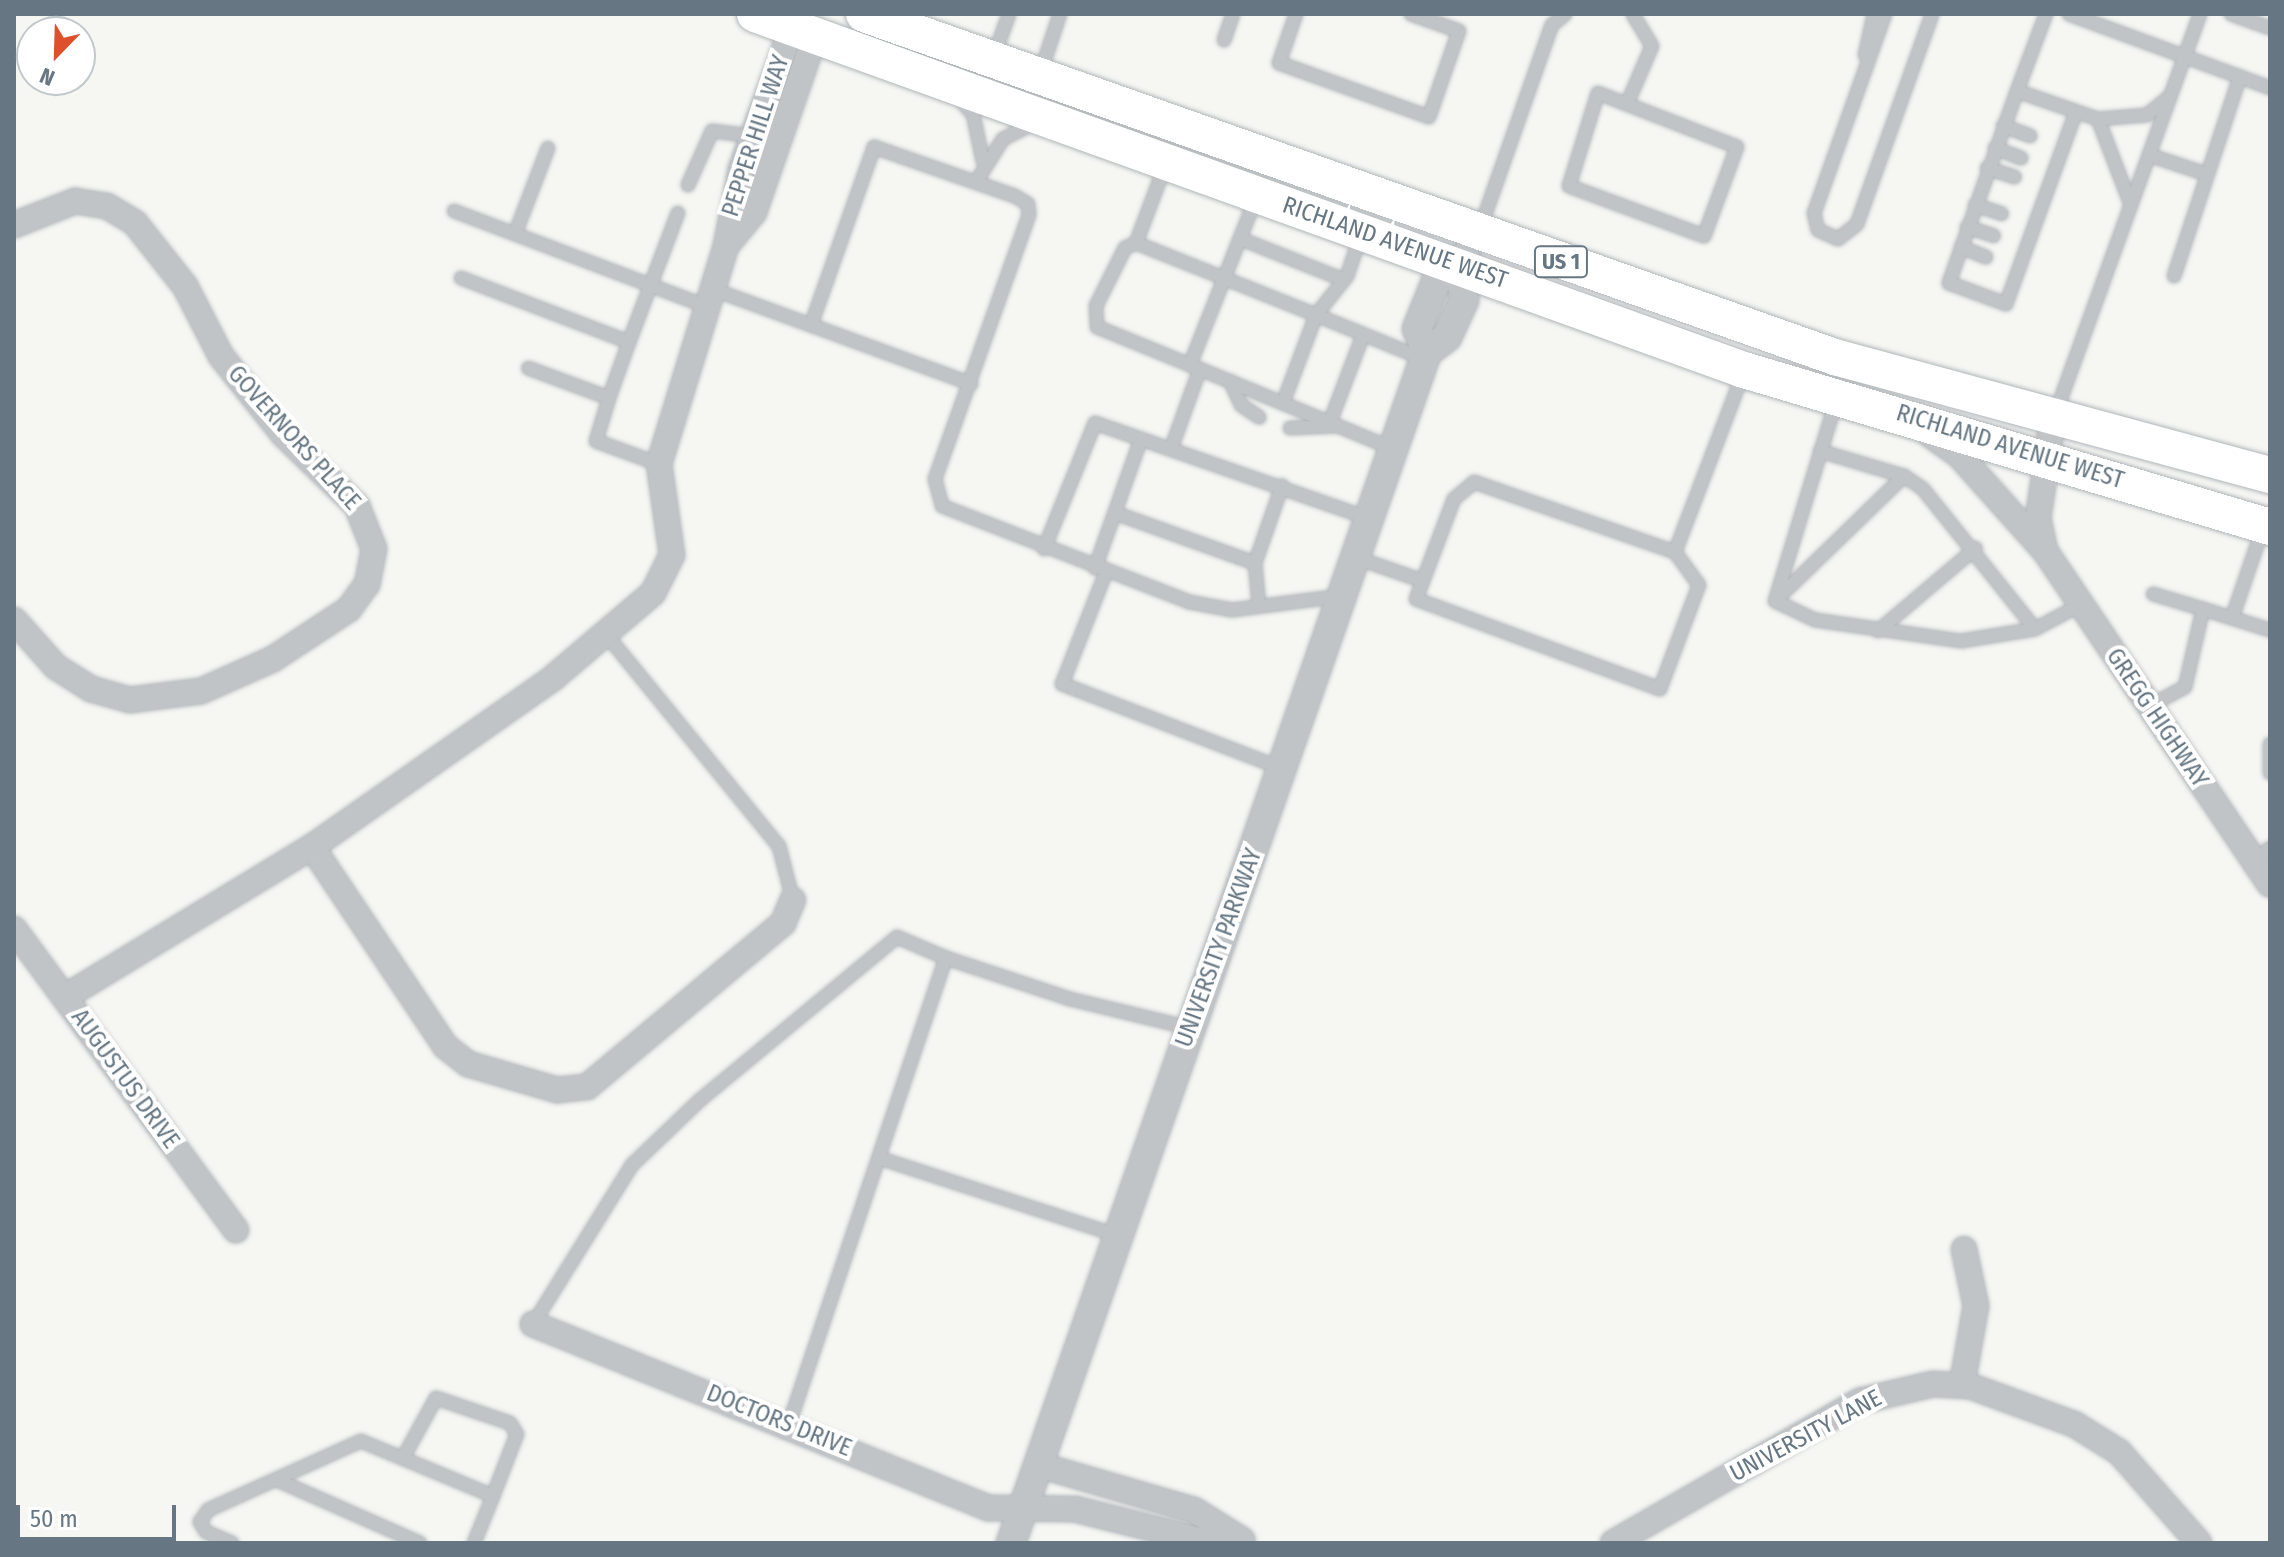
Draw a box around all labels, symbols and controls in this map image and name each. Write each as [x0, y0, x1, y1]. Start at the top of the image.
north arrow [16, 16, 96, 96]
street label: PEPPER HILL WAY [716, 52, 796, 220]
text: N [36, 62, 59, 92]
street label: RICHLAND AVENUE WEST [1279, 191, 1511, 295]
road number: US 1 [1533, 244, 1589, 280]
street label: GOVERNORS PLACE [222, 360, 366, 516]
street label: RICHLAND AVENUE WEST [1893, 399, 2127, 495]
street label: GREGG HIGHWAY [2100, 643, 2214, 793]
street label: UNIVERSITY PARKWAY [1170, 845, 1268, 1051]
street label: AUGUSTUS DRIVE [65, 1004, 185, 1154]
street label: DOCTORS DRIVE [702, 1379, 856, 1463]
street label: UNIVERSITY LANE [1725, 1384, 1887, 1488]
scale bar [20, 1489, 180, 1539]
text: 50 m [30, 1505, 78, 1533]

